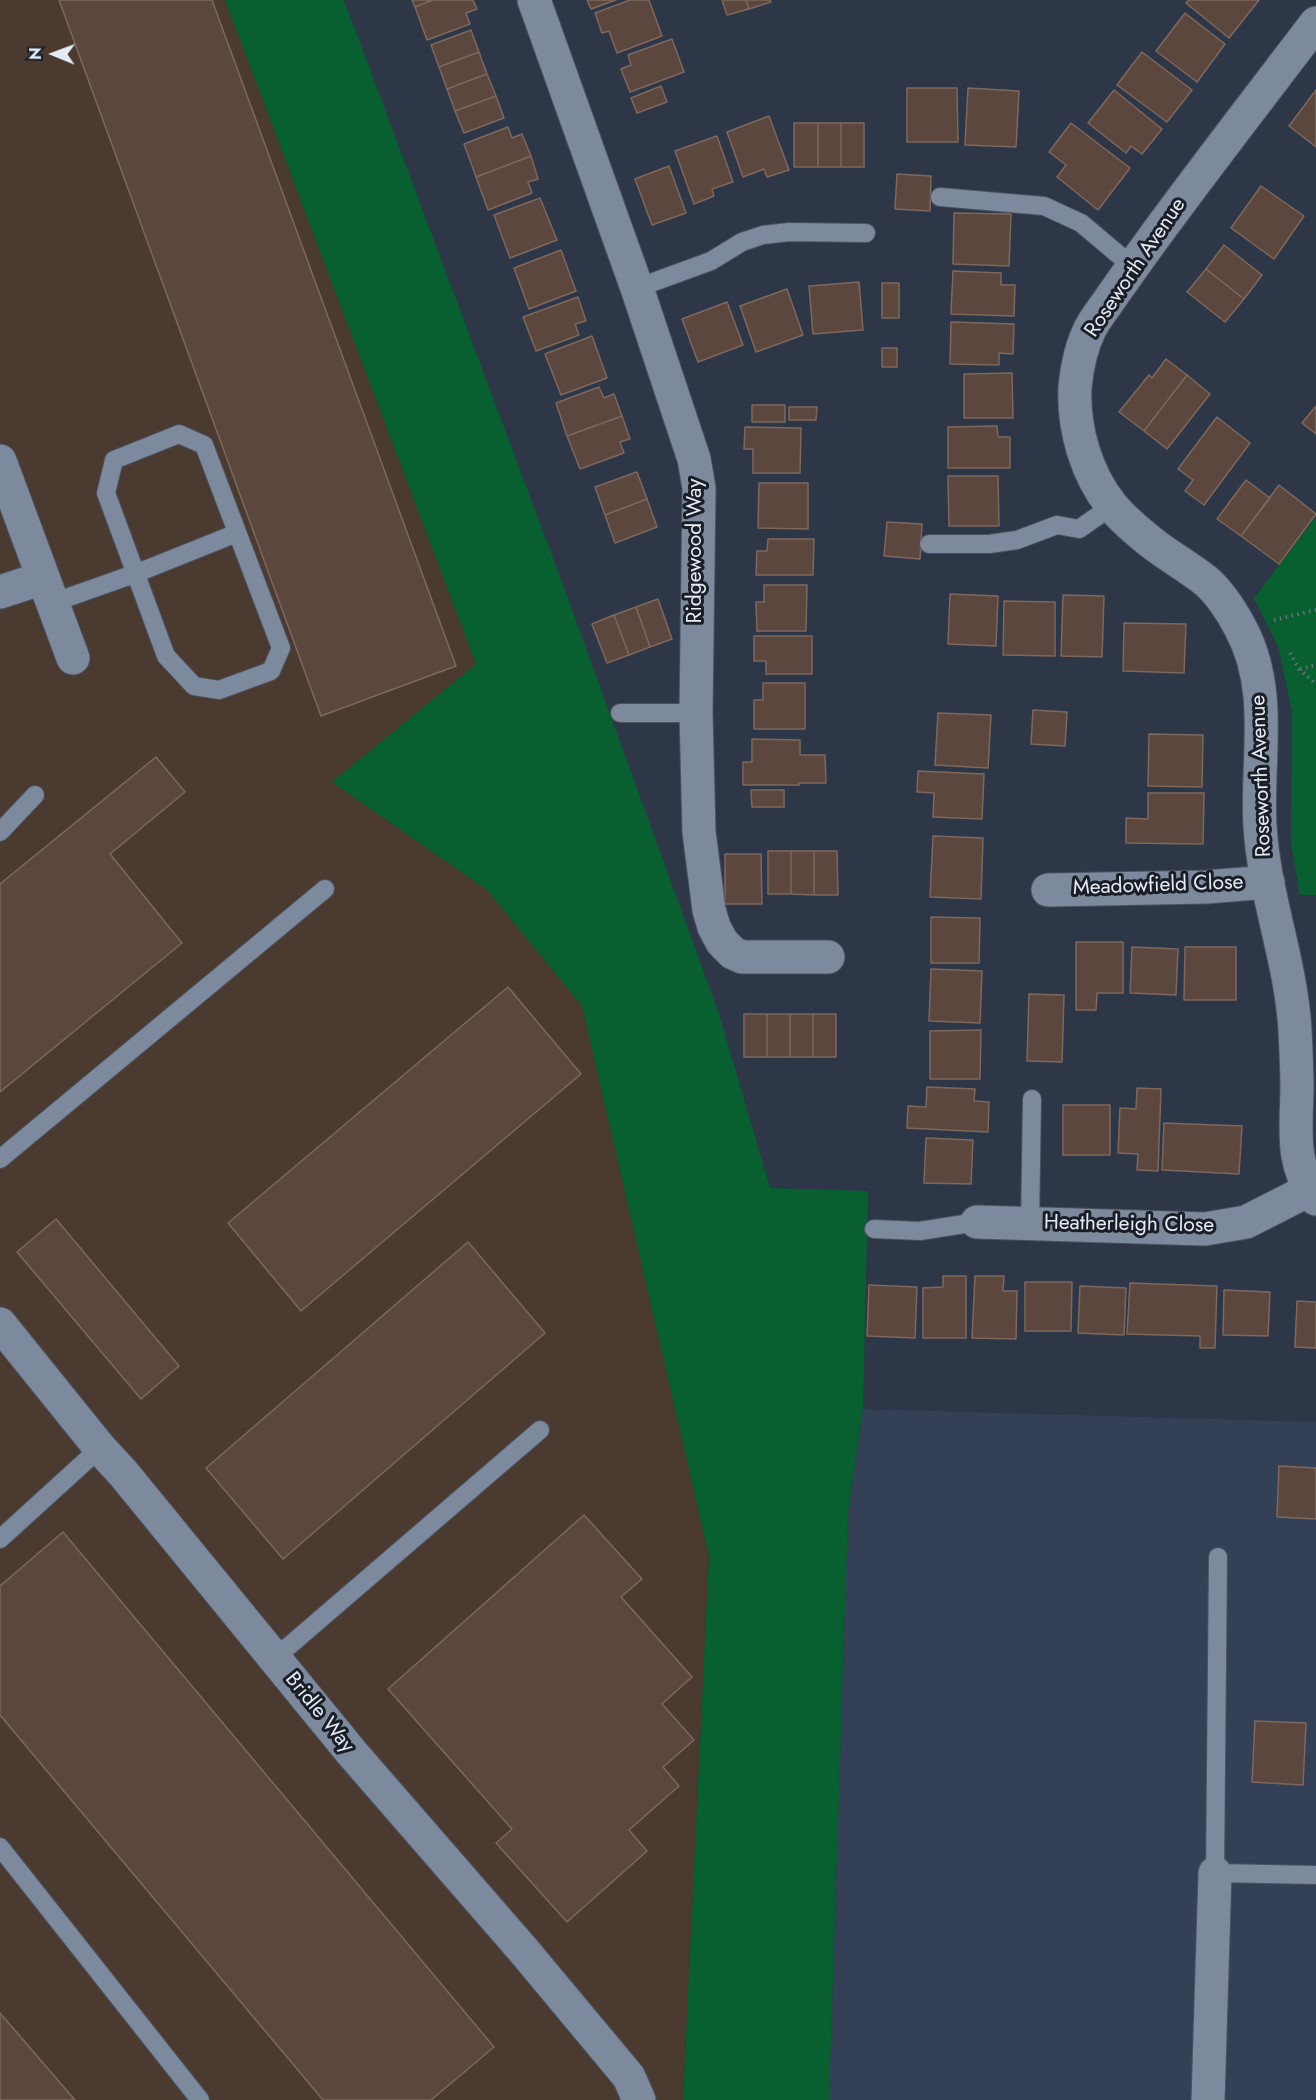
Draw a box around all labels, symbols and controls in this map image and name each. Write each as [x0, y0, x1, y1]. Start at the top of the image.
north arrow [24, 24, 84, 84]
text: N [24, 47, 47, 60]
street label: Roseworth Avenue [1080, 194, 1192, 342]
street label: Ridgewood Way [683, 479, 709, 623]
street label: Roseworth Avenue [1247, 694, 1277, 858]
street label: Meadowfield Close [1072, 870, 1244, 902]
street label: Heatherleigh Close [1044, 1211, 1214, 1239]
street label: Bridle Way [279, 1668, 359, 1758]

